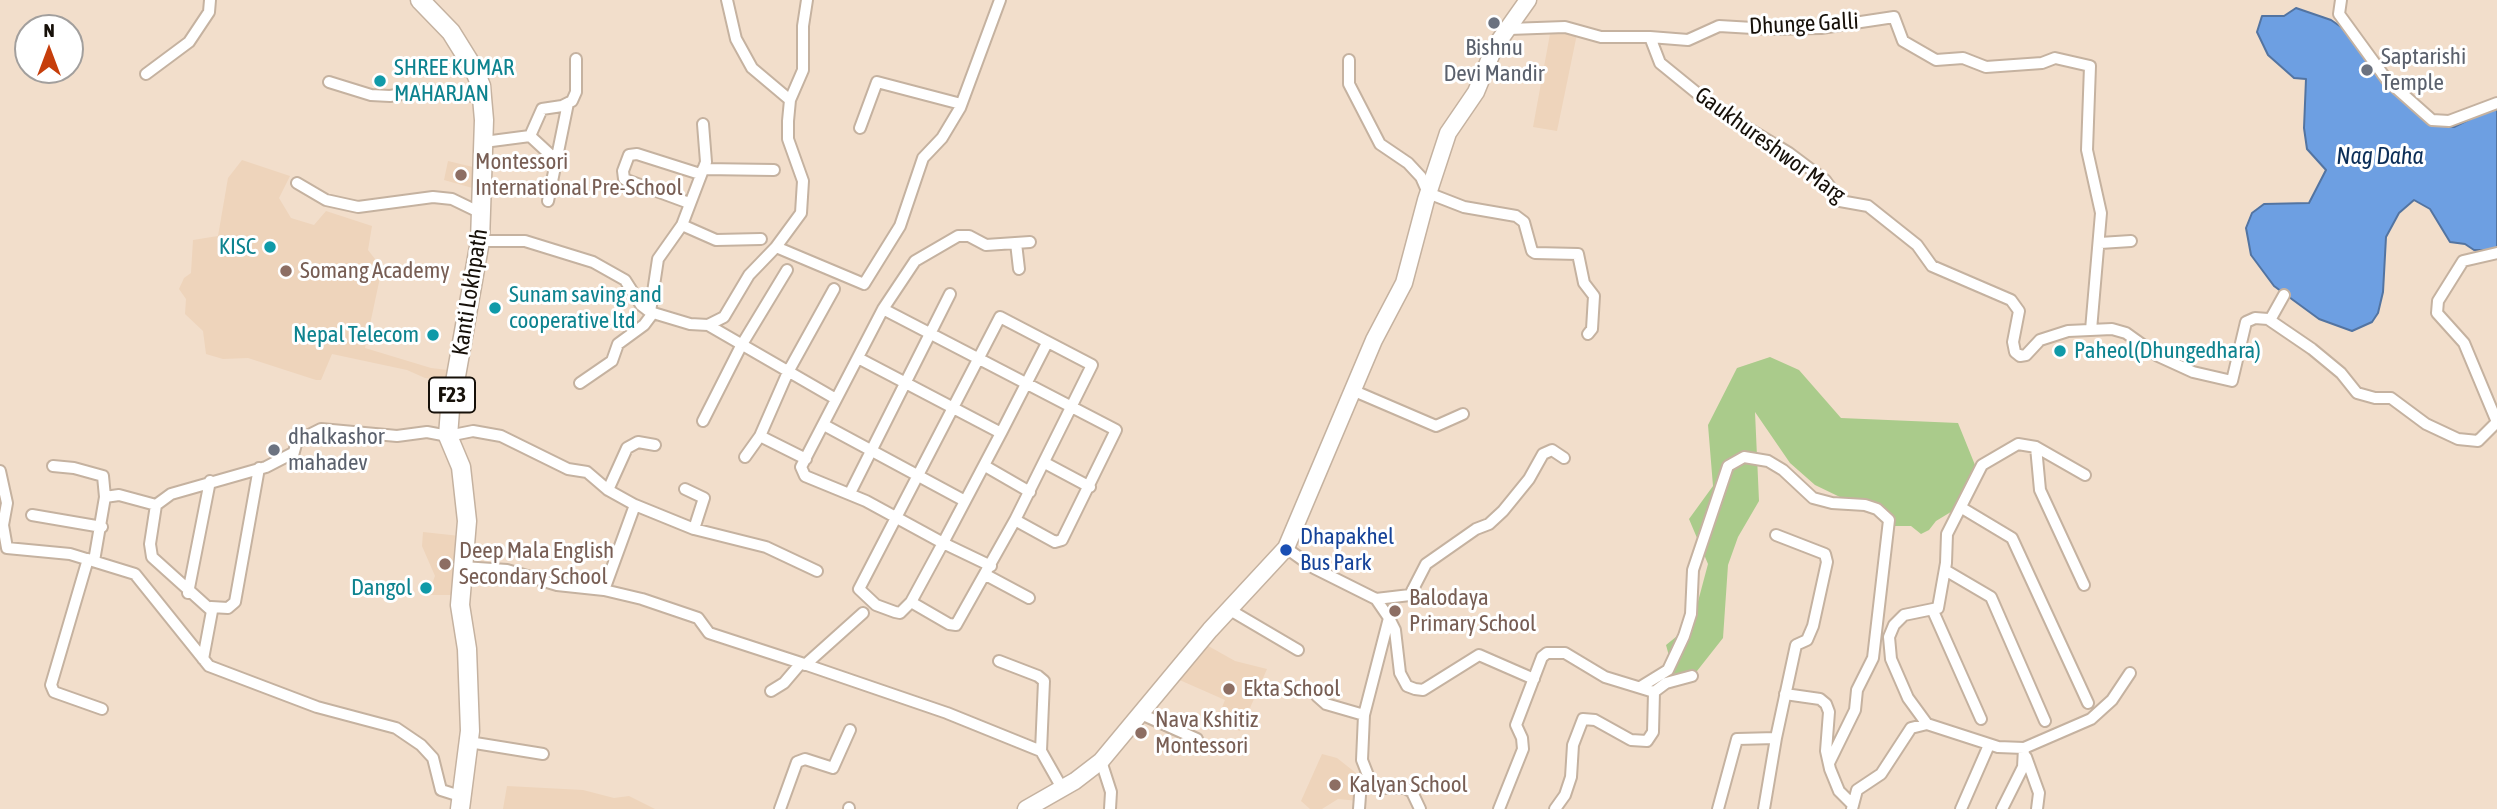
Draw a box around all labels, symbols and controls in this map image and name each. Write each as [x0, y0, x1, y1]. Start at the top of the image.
street label: Dhunge Galli [1749, 7, 1859, 41]
north arrow [14, 14, 84, 84]
marker: Bishnu Devi Mandir [1486, 15, 1502, 31]
text: N [43, 19, 55, 41]
place label: Bishnu Devi Mandir [1443, 34, 1545, 88]
place label: Saptarishi Temple [2381, 43, 2466, 97]
place label: SHREE KUMAR MAHARJAN [394, 54, 514, 108]
marker: Saptarishi Temple [2359, 62, 2375, 78]
marker: SHREE KUMAR MAHARJAN [372, 73, 388, 89]
street label: Gaukhureshwor Marg [1689, 81, 1851, 209]
water label: Nag Daha [2336, 142, 2424, 170]
place label: Montessori International Pre-School [475, 148, 683, 202]
marker: Montessori International Pre-School [453, 167, 469, 183]
street label: Kanti Lokhpath [446, 227, 494, 357]
place label: KISC [219, 233, 256, 261]
marker: KISC [262, 239, 278, 255]
place label: Somang Academy [300, 257, 450, 285]
marker: Somang Academy [278, 263, 294, 279]
place label: Sunam saving and cooperative ltd [509, 281, 662, 335]
marker: Sunam saving and cooperative ltd [487, 300, 503, 316]
place label: Nepal Telecom [293, 321, 419, 349]
marker: Nepal Telecom [425, 327, 441, 343]
place label: Paheol(Dhungedhara) [2074, 337, 2261, 365]
marker: Paheol(Dhungedhara) [2052, 343, 2068, 359]
road number: F23 [429, 378, 475, 412]
place label: dhalkashor mahadev [288, 423, 385, 477]
marker: dhalkashor mahadev [266, 442, 282, 458]
place label: Dhapakhel Bus Park [1300, 523, 1394, 577]
place label: Deep Mala English Secondary School [459, 537, 614, 591]
marker: Dhapakhel Bus Park [1278, 542, 1294, 558]
marker: Deep Mala English Secondary School [437, 556, 453, 572]
place label: Dangol [351, 574, 412, 602]
marker: Dangol [418, 580, 434, 596]
place label: Balodaya Primary School [1409, 584, 1536, 638]
marker: Balodaya Primary School [1387, 603, 1403, 619]
place label: Ekta School [1243, 675, 1340, 703]
marker: Ekta School [1221, 681, 1237, 697]
place label: Nava Kshitiz Montessori [1155, 706, 1258, 760]
marker: Nava Kshitiz Montessori [1133, 725, 1149, 741]
place label: Kalyan School [1349, 771, 1468, 799]
marker: Kalyan School [1327, 777, 1343, 793]

